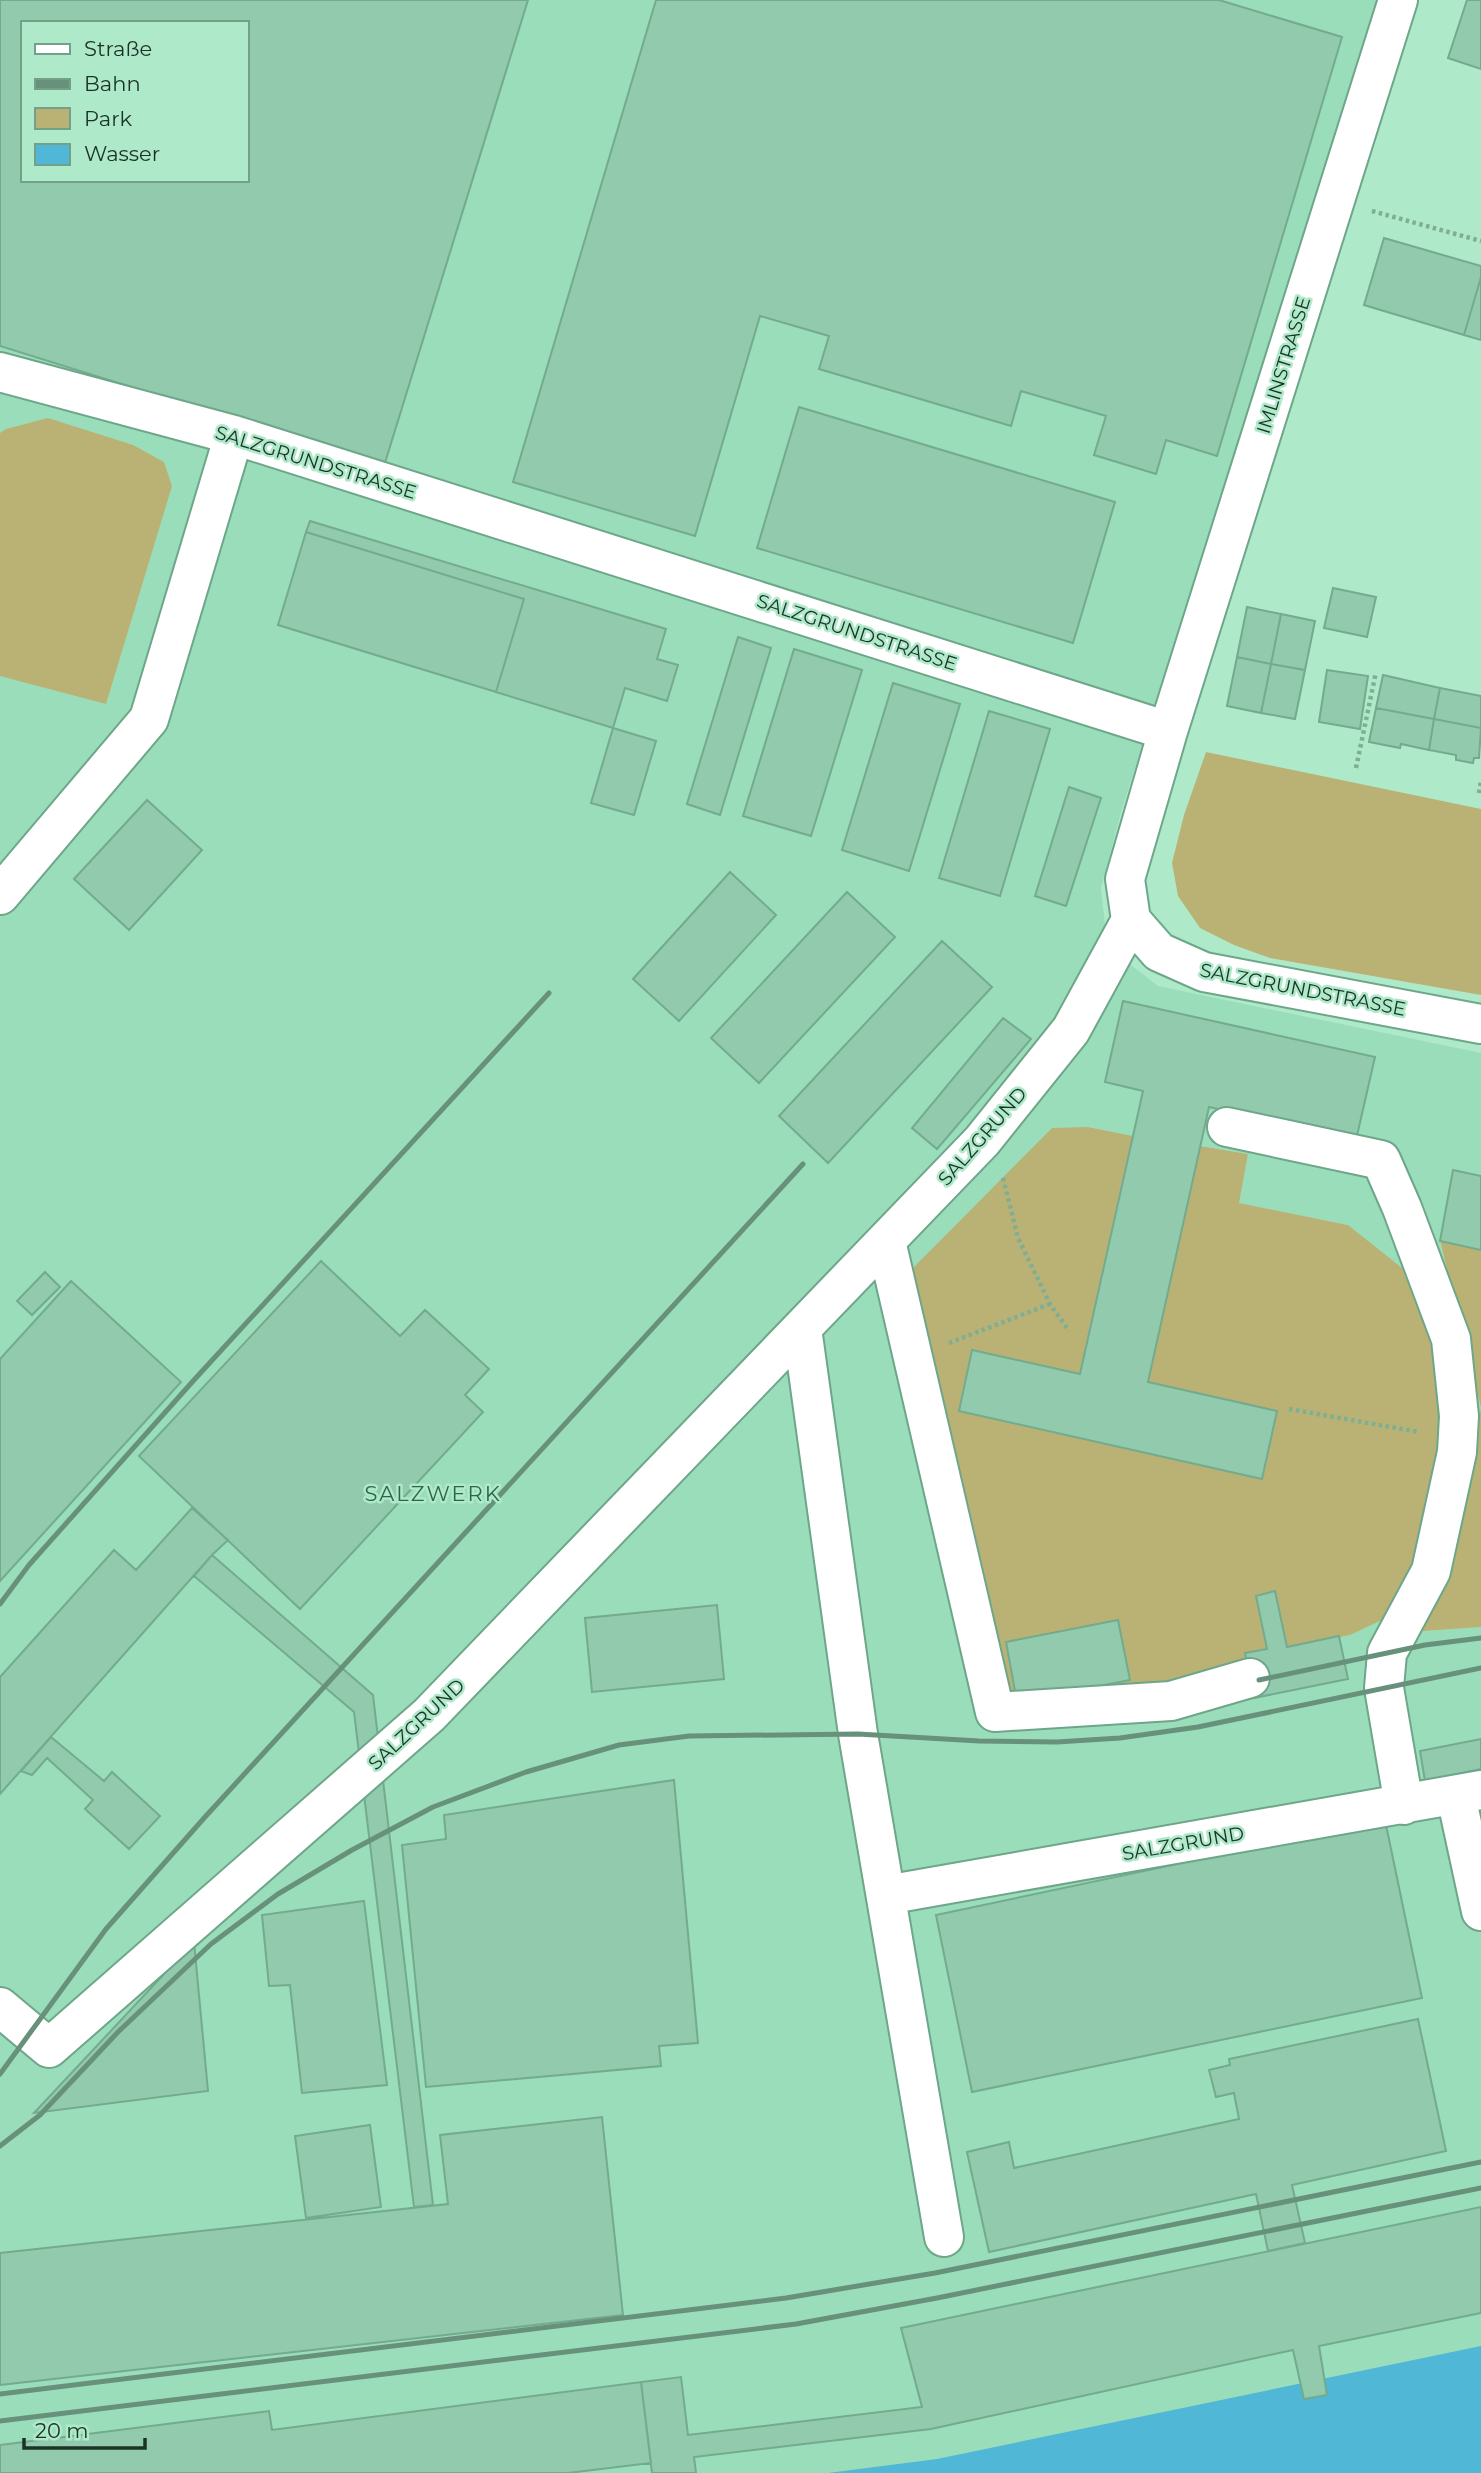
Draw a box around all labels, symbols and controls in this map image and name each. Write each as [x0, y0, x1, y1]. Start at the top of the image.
legend [21, 21, 248, 182]
text: Straße [84, 36, 152, 61]
text: Bahn [84, 71, 141, 96]
text: Park [84, 106, 132, 131]
text: Wasser [84, 141, 160, 166]
street label: IMLINSTRASSE [1252, 294, 1315, 436]
street label: SALZGRUNDSTRASSE [212, 421, 419, 504]
street label: SALZGRUNDSTRASSE [754, 589, 960, 676]
street label: SALZGRUNDSTRASSE [1198, 958, 1408, 1021]
street label: SALZGRUND [933, 1082, 1032, 1190]
district label: SALZWERK [364, 1481, 502, 1506]
street label: SALZGRUND [363, 1674, 469, 1775]
street label: SALZGRUND [1120, 1821, 1246, 1866]
scale bar [24, 2406, 145, 2450]
text: 20 m [35, 2418, 89, 2443]

